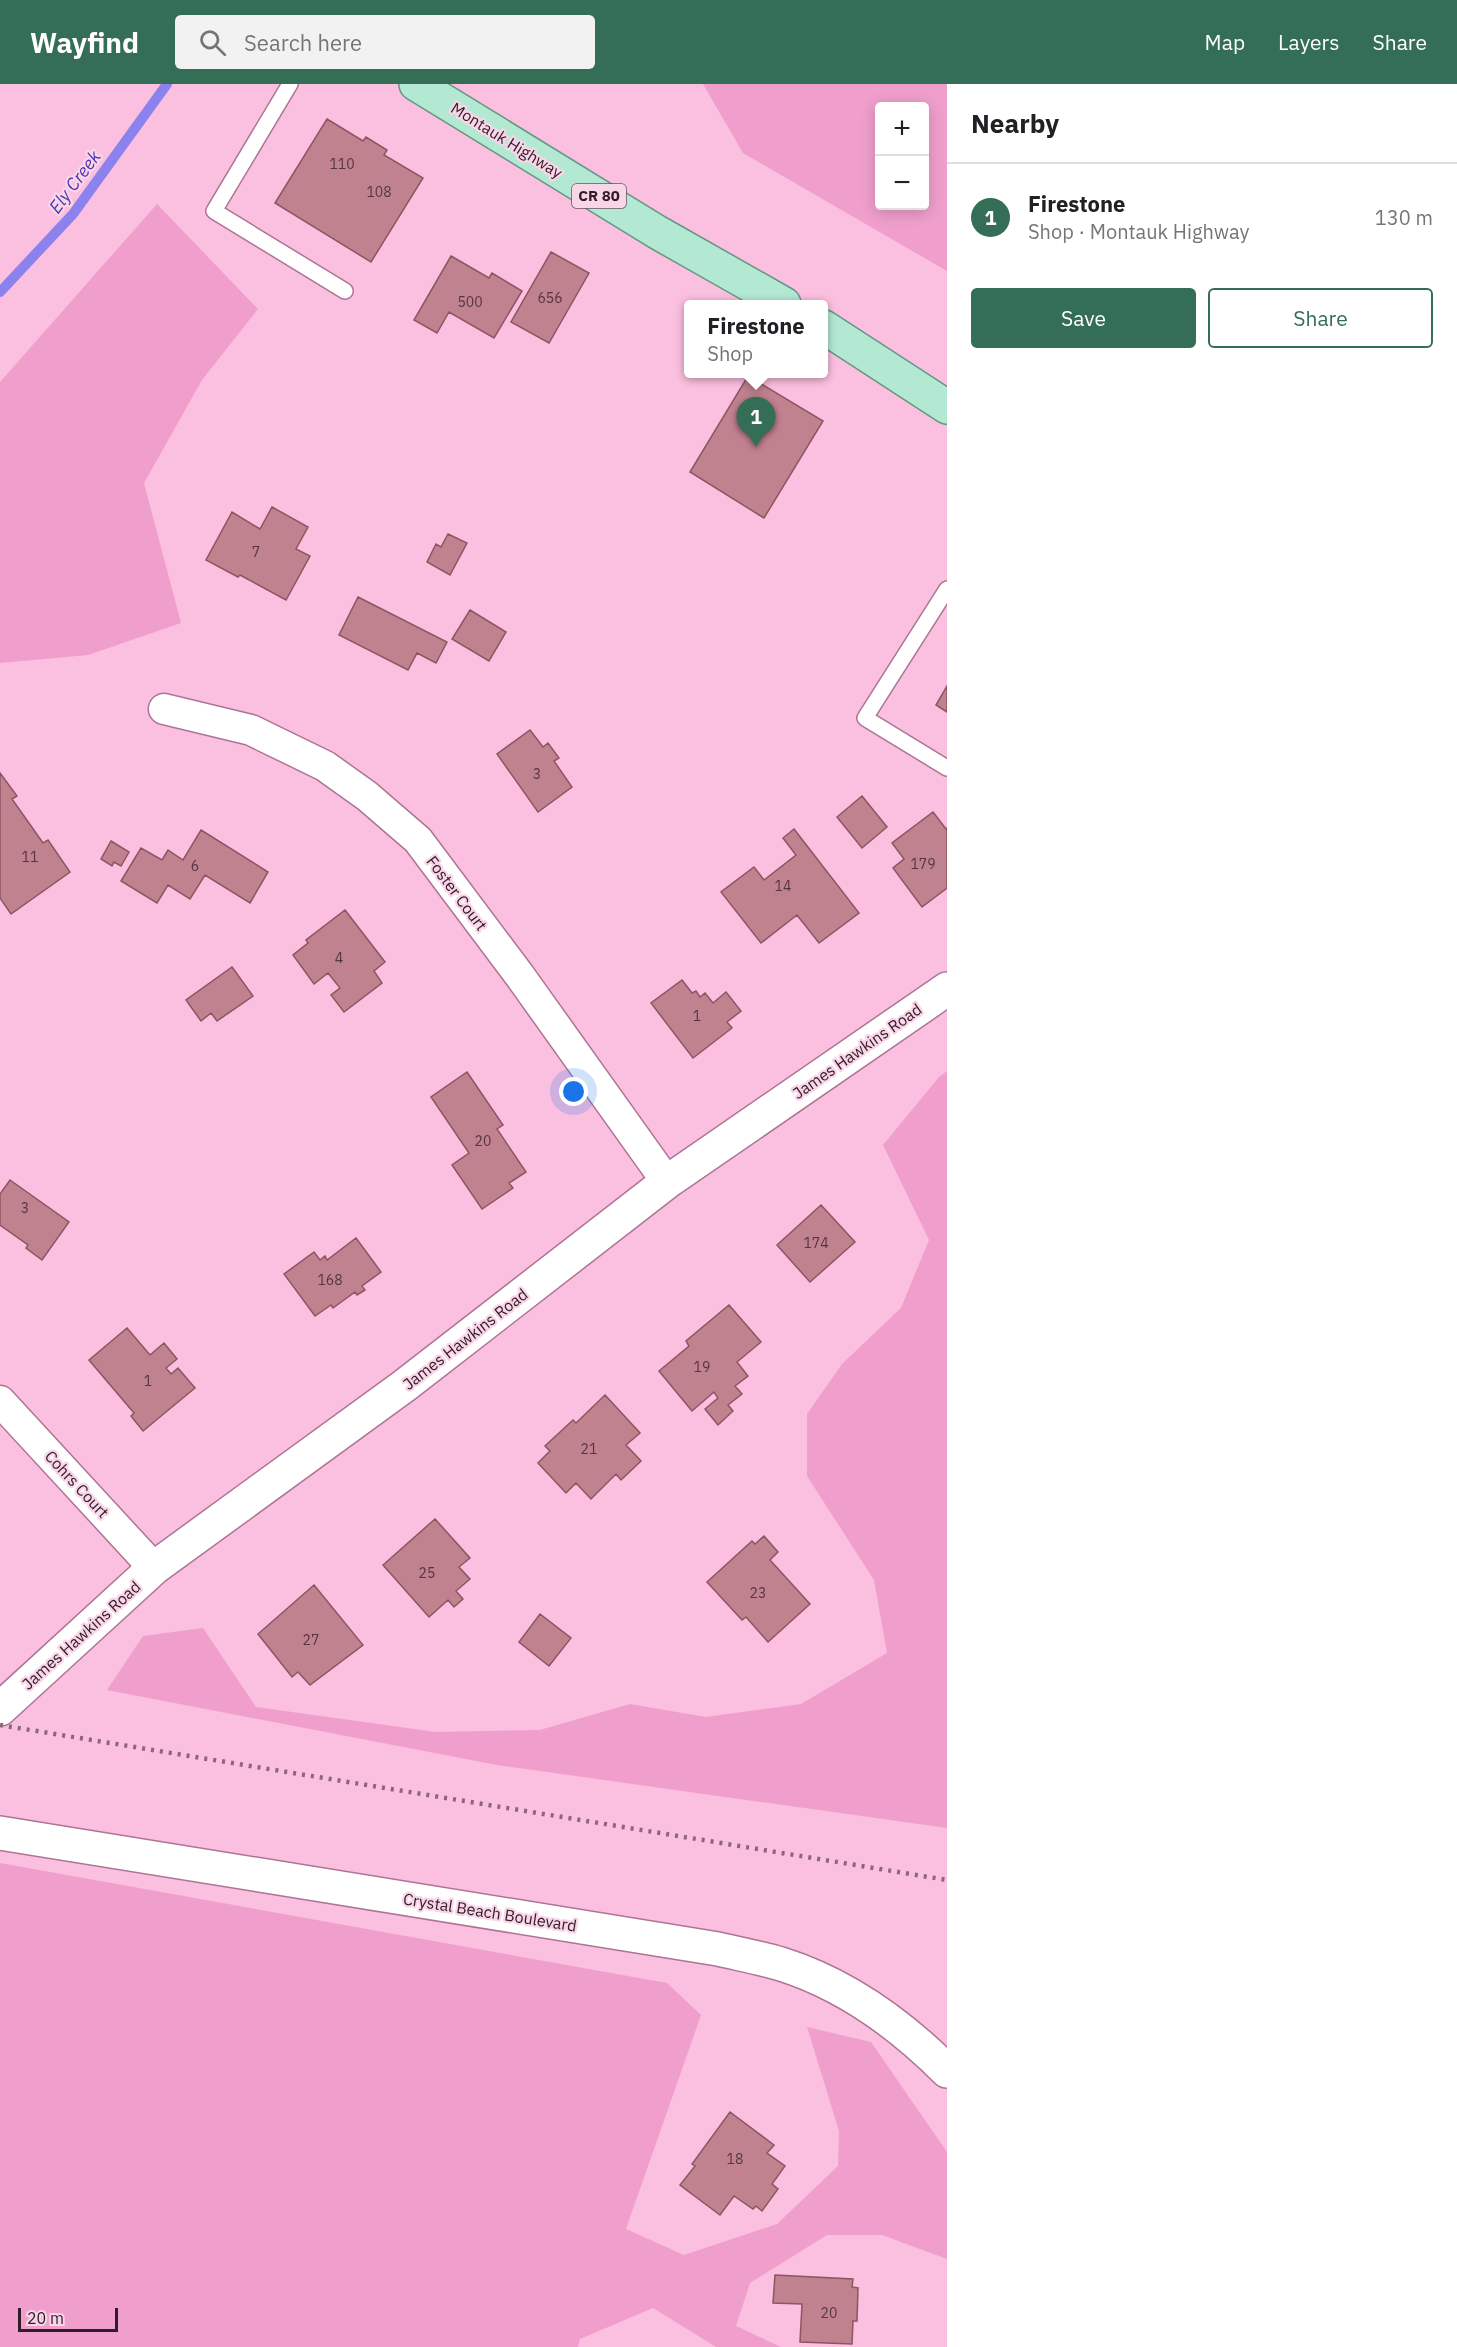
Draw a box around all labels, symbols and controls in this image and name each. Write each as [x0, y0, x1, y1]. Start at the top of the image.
search box [175, 15, 595, 69]
text: Wayfind [30, 24, 139, 61]
icon: search [196, 26, 229, 59]
text: Search here [244, 28, 362, 57]
text: Map [1205, 28, 1245, 56]
text: Layers [1278, 28, 1340, 56]
text: Share [1373, 28, 1427, 56]
street label: Montauk Highway [447, 98, 567, 182]
map controls [875, 102, 929, 210]
button: + [875, 102, 929, 156]
text: Nearby [971, 106, 1059, 140]
water label: Ely Creek [44, 145, 106, 218]
house number: 110 [329, 155, 355, 173]
button: − [875, 156, 929, 210]
house number: 108 [366, 183, 392, 201]
road number: CR 80 [572, 184, 626, 208]
text: Firestone [1028, 189, 1125, 218]
text: 1 [985, 204, 997, 231]
text: 130 m [1375, 204, 1433, 231]
text: Shop · Montauk Highway [1028, 218, 1250, 245]
button: Save [971, 288, 1196, 348]
button: Share [1208, 288, 1433, 348]
house number: 656 [537, 289, 563, 307]
house number: 500 [457, 293, 483, 311]
popup [684, 300, 828, 378]
text: Firestone [707, 311, 805, 340]
text: Shop [707, 340, 753, 367]
pin: 1 [736, 398, 776, 447]
house number: 7 [252, 543, 260, 561]
house number: 3 [533, 765, 541, 783]
house number: 11 [22, 848, 38, 866]
street label: Foster Court [422, 852, 492, 934]
house number: 179 [910, 855, 936, 873]
house number: 6 [191, 857, 199, 875]
house number: 14 [775, 877, 791, 895]
house number: 4 [335, 949, 343, 967]
street label: James Hawkins Road [789, 999, 925, 1103]
house number: 1 [693, 1007, 701, 1025]
your location [559, 1077, 588, 1106]
house number: 20 [475, 1132, 491, 1150]
house number: 3 [21, 1199, 29, 1217]
house number: 174 [803, 1234, 829, 1252]
house number: 168 [317, 1271, 343, 1289]
street label: James Hawkins Road [399, 1284, 531, 1394]
house number: 19 [694, 1358, 710, 1376]
house number: 1 [144, 1372, 152, 1390]
house number: 21 [581, 1440, 597, 1458]
street label: Cohrs Court [41, 1446, 113, 1522]
house number: 25 [419, 1564, 435, 1582]
street label: James Hawkins Road [17, 1576, 145, 1694]
house number: 23 [750, 1584, 766, 1602]
house number: 27 [303, 1631, 319, 1649]
street label: Crystal Beach Boulevard [402, 1888, 578, 1936]
house number: 18 [727, 2150, 743, 2168]
house number: 20 [821, 2304, 837, 2322]
scale bar [18, 2305, 118, 2332]
text: 20 m [27, 2308, 64, 2328]

